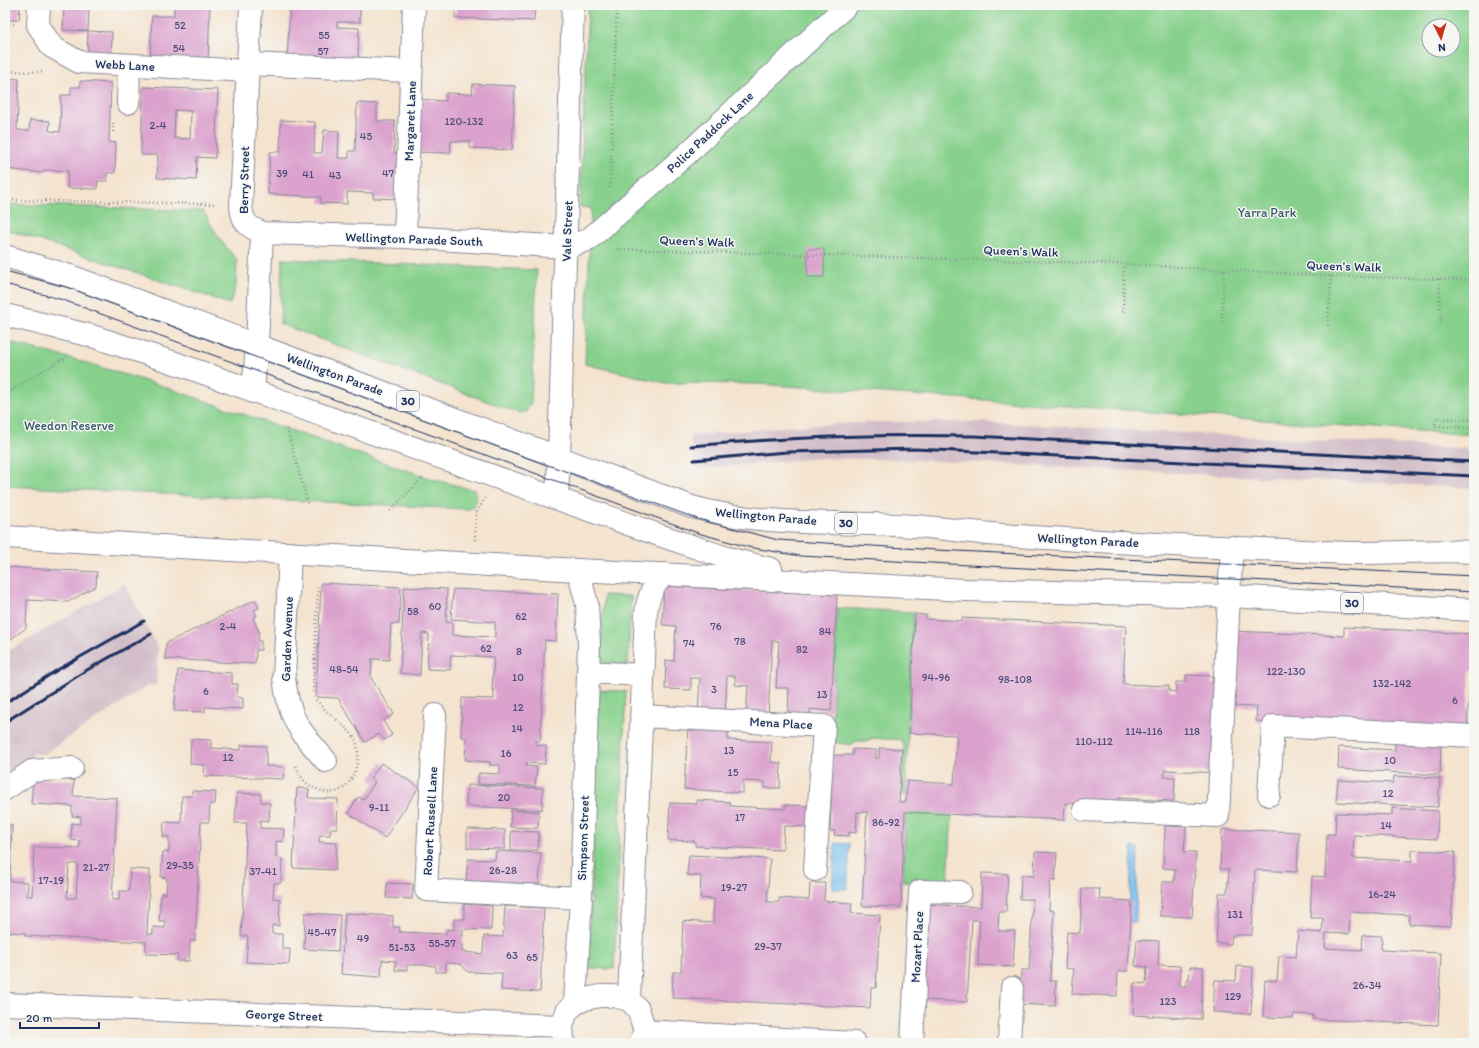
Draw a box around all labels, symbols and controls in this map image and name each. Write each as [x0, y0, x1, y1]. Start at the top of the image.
north arrow [1421, 18, 1461, 58]
house number: 52 [174, 19, 186, 32]
house number: 55 [318, 29, 330, 42]
text: N [1438, 41, 1446, 54]
house number: 54 [173, 42, 186, 55]
house number: 57 [317, 45, 329, 58]
street label: Webb Lane [95, 56, 155, 74]
street label: Margaret Lane [401, 80, 419, 162]
street label: Police Paddock Lane [664, 88, 756, 176]
house number: 120-132 [445, 115, 484, 128]
house number: 2-4 [150, 119, 167, 132]
house number: 45 [360, 130, 372, 143]
street label: Berry Street [236, 146, 252, 214]
house number: 39 [276, 167, 288, 180]
house number: 47 [382, 167, 395, 180]
house number: 41 [302, 168, 314, 181]
house number: 43 [329, 169, 341, 182]
street label: Vale Street [558, 200, 576, 262]
park label: Yarra Park [1238, 205, 1297, 220]
street label: Wellington Parade South [345, 229, 483, 249]
street label: Queen's Walk [659, 232, 735, 250]
street label: Queen's Walk [983, 242, 1059, 260]
street label: Queen's Walk [1306, 257, 1382, 275]
street label: Wellington Parade [285, 350, 385, 398]
road number: 30 [397, 391, 419, 411]
park label: Weedon Reserve [24, 418, 114, 433]
street label: Wellington Parade [715, 504, 817, 528]
road number: 30 [835, 513, 857, 533]
street label: Wellington Parade [1037, 530, 1139, 550]
road number: 30 [1341, 593, 1363, 613]
street label: Garden Avenue [278, 596, 296, 682]
house number: 60 [429, 600, 442, 613]
house number: 58 [407, 605, 419, 618]
house number: 62 [515, 610, 527, 623]
house number: 2-4 [220, 620, 237, 633]
house number: 76 [710, 620, 722, 633]
house number: 84 [819, 625, 832, 638]
house number: 78 [734, 635, 746, 648]
house number: 74 [683, 637, 695, 650]
house number: 62 [480, 642, 492, 655]
house number: 82 [796, 643, 808, 656]
house number: 8 [516, 645, 522, 658]
house number: 48-54 [329, 663, 359, 676]
house number: 122-130 [1267, 665, 1306, 678]
house number: 10 [512, 671, 524, 684]
house number: 94-96 [922, 671, 950, 684]
house number: 98-108 [998, 673, 1032, 686]
house number: 132-142 [1373, 677, 1412, 690]
house number: 3 [711, 683, 717, 696]
house number: 6 [203, 685, 209, 698]
house number: 13 [816, 688, 828, 701]
house number: 6 [1452, 694, 1458, 707]
house number: 12 [513, 701, 524, 714]
street label: Mena Place [749, 714, 813, 732]
house number: 14 [511, 722, 523, 735]
house number: 114-116 [1125, 725, 1163, 738]
house number: 118 [1184, 725, 1200, 738]
house number: 110-112 [1075, 735, 1113, 748]
house number: 13 [723, 744, 735, 757]
house number: 16 [501, 747, 512, 760]
house number: 12 [223, 751, 234, 764]
house number: 10 [1384, 754, 1396, 767]
street label: Robert Russell Lane [420, 766, 440, 876]
house number: 15 [728, 766, 739, 779]
house number: 12 [1383, 787, 1394, 800]
house number: 20 [498, 791, 511, 804]
street label: Simpson Street [574, 795, 592, 881]
house number: 9-11 [369, 801, 389, 814]
house number: 17 [735, 811, 746, 824]
house number: 86-92 [872, 816, 900, 829]
house number: 14 [1380, 819, 1392, 832]
house number: 29-35 [166, 859, 194, 872]
house number: 21-27 [83, 861, 110, 874]
house number: 26-28 [489, 864, 517, 877]
house number: 37-41 [249, 865, 277, 878]
house number: 17-19 [38, 874, 64, 887]
house number: 19-27 [721, 881, 748, 894]
house number: 16-24 [1368, 888, 1396, 901]
house number: 131 [1227, 908, 1243, 921]
street label: Mozart Place [908, 911, 926, 983]
house number: 45-47 [308, 926, 337, 939]
house number: 49 [357, 932, 369, 945]
house number: 55-57 [428, 937, 456, 950]
house number: 29-37 [754, 940, 782, 953]
house number: 51-53 [388, 941, 416, 954]
house number: 63 [506, 949, 518, 962]
house number: 65 [526, 951, 538, 964]
house number: 26-34 [1353, 979, 1382, 992]
house number: 129 [1225, 990, 1242, 1003]
house number: 123 [1160, 995, 1176, 1008]
scale bar [20, 1004, 99, 1030]
street label: George Street [245, 1006, 323, 1024]
text: 20 m [26, 1011, 53, 1025]

